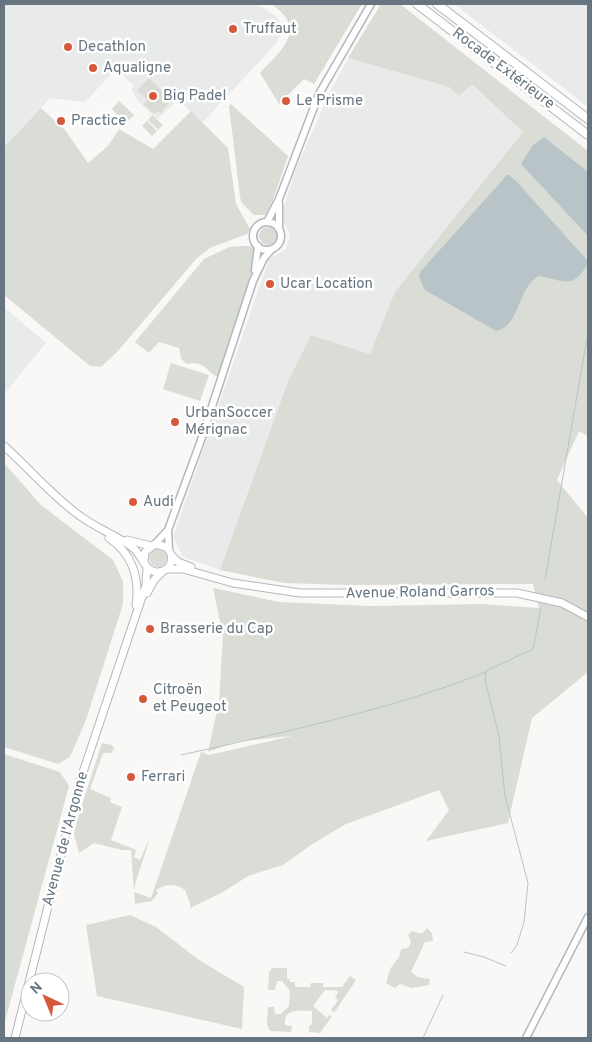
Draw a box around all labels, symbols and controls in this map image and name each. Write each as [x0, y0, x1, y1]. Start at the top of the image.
place label: Truffaut [243, 20, 297, 39]
marker: Truffaut [227, 23, 239, 35]
street label: Rocade Extérieure [448, 24, 558, 114]
place label: Decathlon [78, 38, 146, 57]
marker: Decathlon [62, 41, 74, 53]
place label: Aqualigne [103, 59, 171, 78]
marker: Aqualigne [87, 62, 99, 74]
place label: Big Padel [163, 87, 226, 106]
marker: Big Padel [147, 90, 159, 102]
place label: Le Prisme [296, 92, 363, 111]
marker: Le Prisme [280, 95, 292, 107]
place label: Practice [71, 112, 126, 131]
marker: Practice [55, 115, 67, 127]
place label: Ucar Location [280, 275, 373, 294]
marker: Ucar Location [264, 278, 276, 290]
place label: UrbanSoccer Mérignac [185, 404, 273, 440]
marker: UrbanSoccer Mérignac [169, 416, 181, 428]
place label: Audi [143, 493, 174, 512]
marker: Audi [127, 496, 139, 508]
street label: Avenue Roland Garros [345, 582, 495, 604]
place label: Brasserie du Cap [160, 620, 273, 639]
marker: Brasserie du Cap [144, 623, 156, 635]
place label: Citroën et Peugeot [153, 681, 227, 717]
marker: Citroën et Peugeot [137, 693, 149, 705]
place label: Ferrari [141, 768, 185, 787]
street label: Avenue de l'Argonne [39, 770, 93, 908]
marker: Ferrari [125, 771, 137, 783]
north arrow [20, 972, 70, 1022]
text: N [27, 979, 47, 998]

